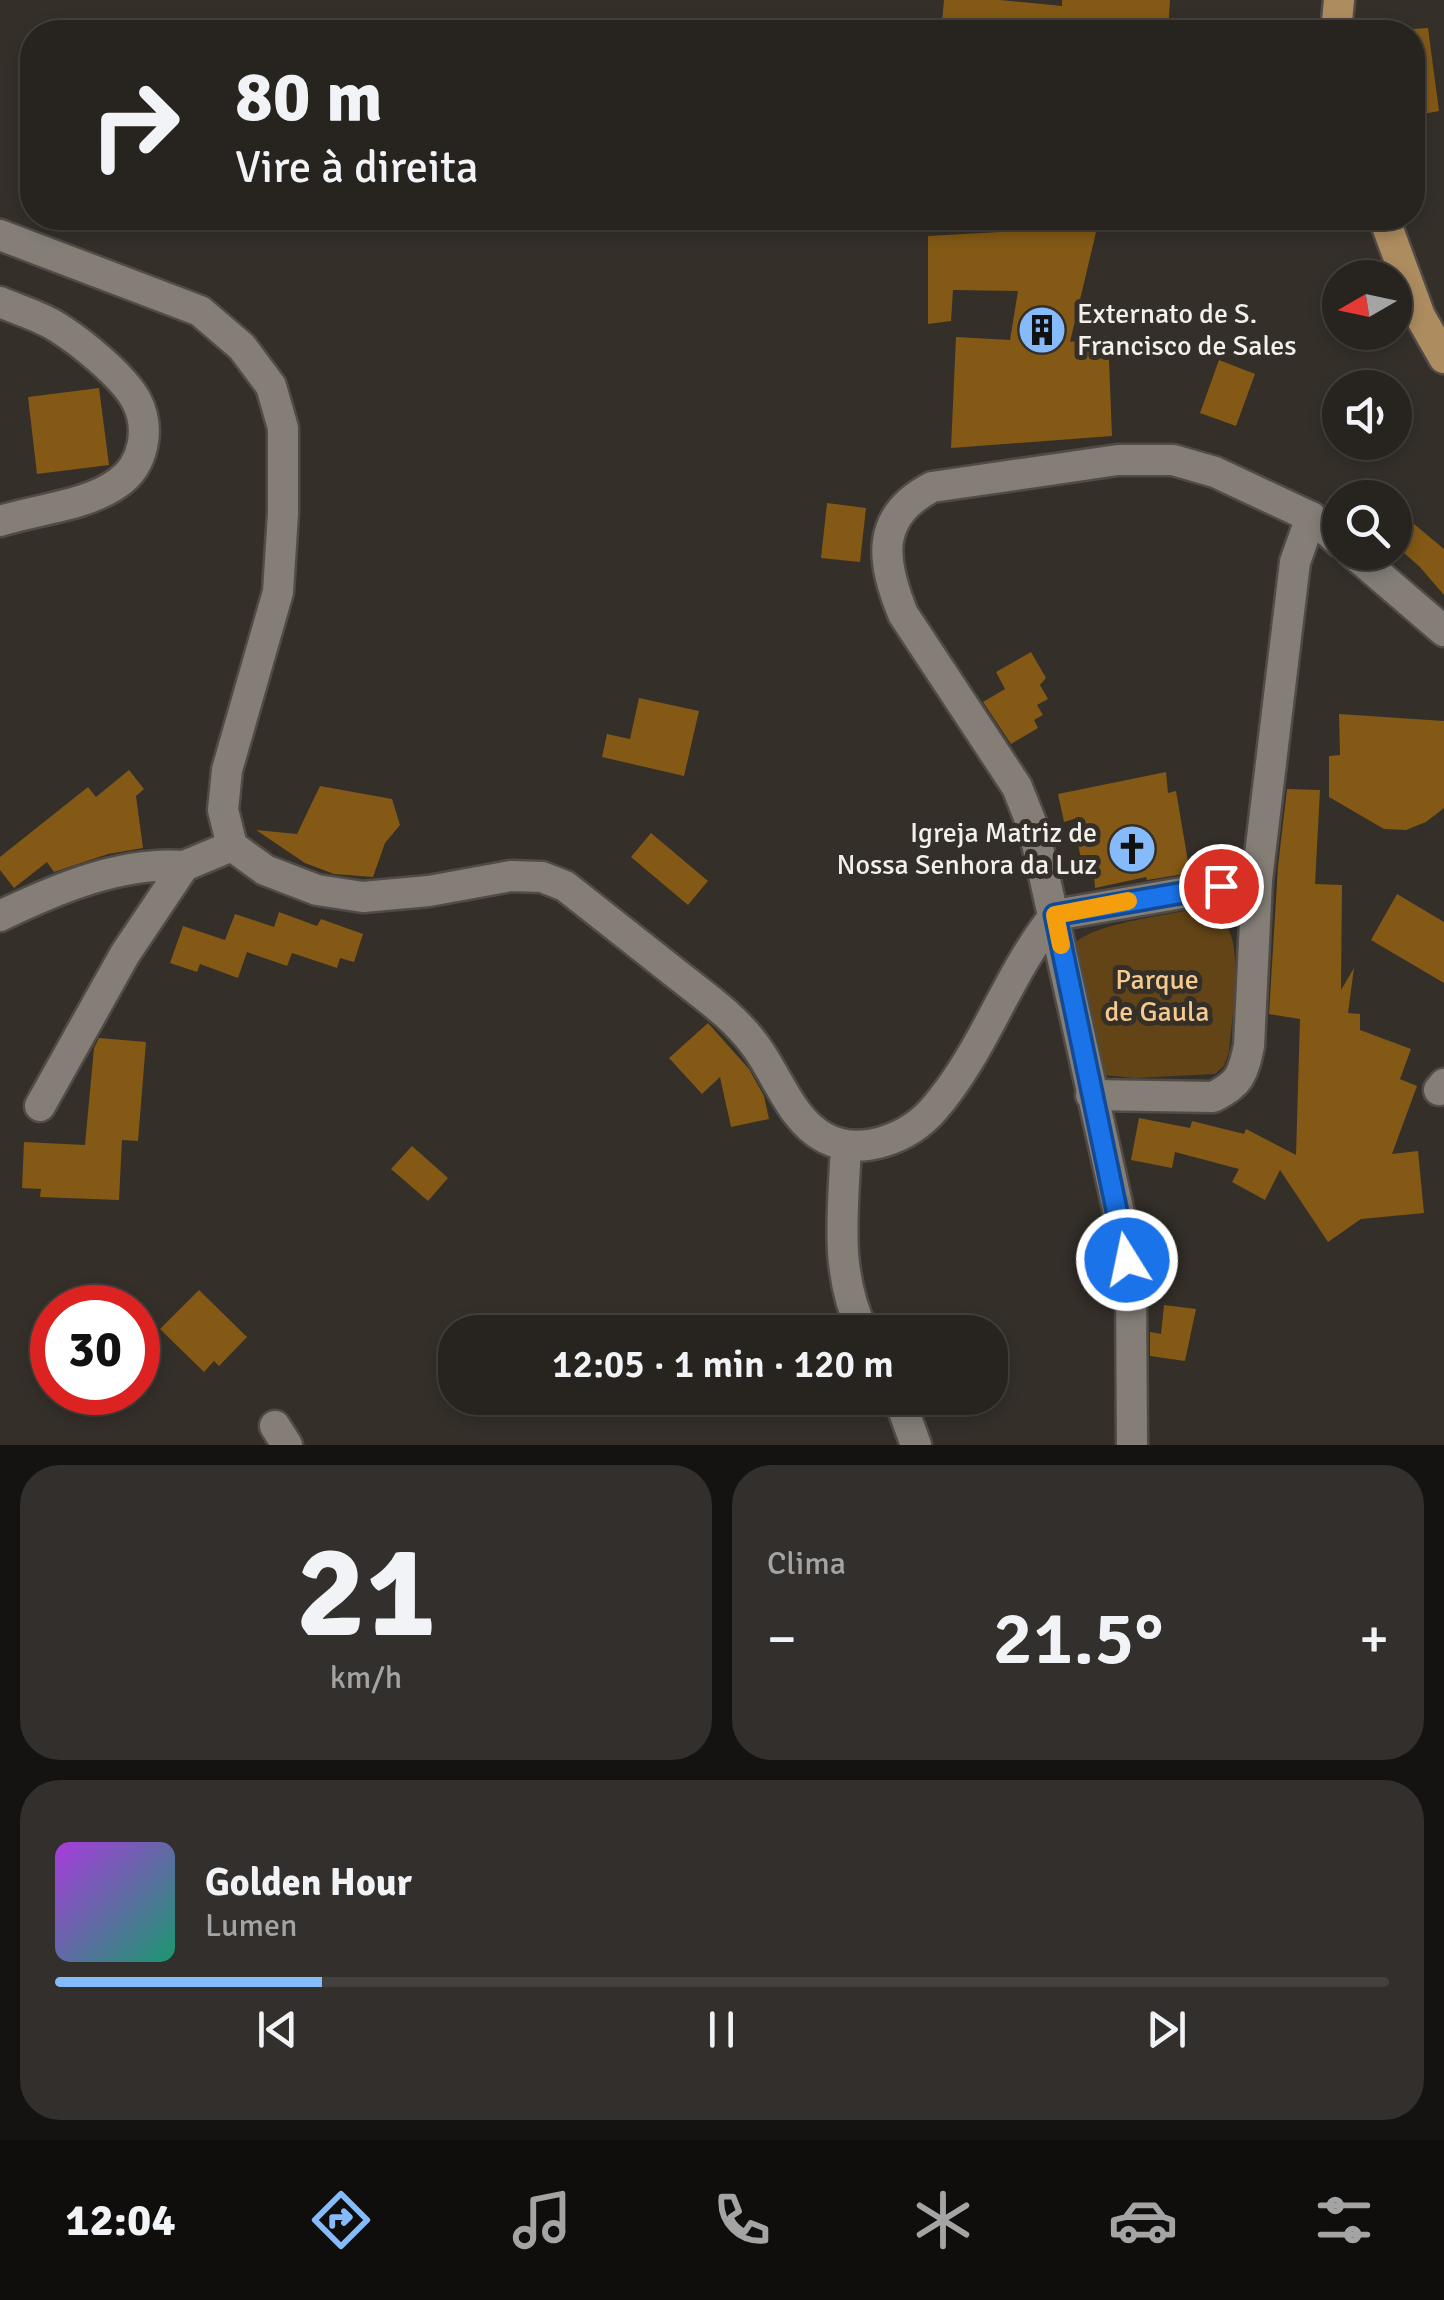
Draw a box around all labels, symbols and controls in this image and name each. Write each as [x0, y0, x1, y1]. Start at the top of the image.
text: 80 m [235, 54, 383, 140]
icon: right [70, 60, 200, 190]
text: Vire à direita [235, 140, 479, 195]
north arrow [1322, 260, 1412, 350]
map controls [1322, 260, 1412, 570]
place label: Externato de S. Francisco de Sales [1077, 297, 1297, 363]
building icon: Externato de S. Francisco de Sales [1016, 304, 1068, 356]
button: sound [1322, 370, 1412, 460]
button: search [1322, 480, 1412, 570]
place label: Igreja Matriz de Nossa Senhora da Luz [837, 816, 1097, 882]
church icon: Igreja Matriz de Nossa Senhora da Luz [1106, 823, 1158, 875]
pin [1179, 844, 1264, 929]
icon: arrive [1194, 859, 1249, 914]
park label: Parque de Gaula [1105, 963, 1210, 1029]
position arrow [1075, 1208, 1179, 1312]
speed limit sign: 30 [30, 1285, 160, 1415]
text: 12:05 · 1 min · 120 m [552, 1341, 894, 1388]
text: 21 [296, 1513, 436, 1673]
text: Clima [767, 1544, 846, 1583]
text: 21.5° [992, 1592, 1164, 1685]
text: − [767, 1605, 797, 1673]
text: + [1359, 1605, 1389, 1673]
text: km/h [330, 1658, 402, 1697]
text: Golden Hour [205, 1859, 412, 1906]
text: Lumen [205, 1906, 297, 1945]
icon: previous [250, 2002, 305, 2057]
icon: pause [694, 2002, 749, 2057]
icon: next [1139, 2002, 1194, 2057]
icon: directions [306, 2185, 376, 2255]
icon: music [507, 2185, 577, 2255]
icon: phone [707, 2185, 777, 2255]
icon: climate [908, 2185, 978, 2255]
icon: car [1108, 2185, 1178, 2255]
icon: filters [1309, 2185, 1379, 2255]
text: 12:04 [65, 2193, 176, 2248]

